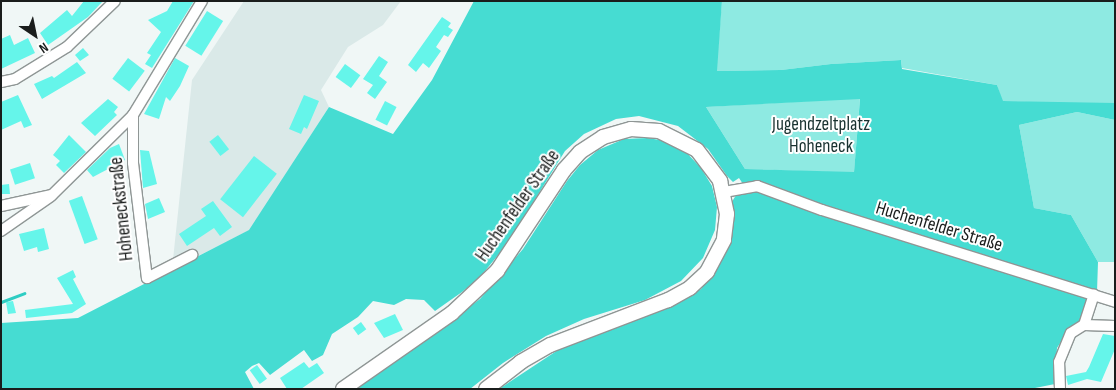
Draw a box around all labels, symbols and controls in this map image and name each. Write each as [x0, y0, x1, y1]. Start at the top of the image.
north arrow [10, 10, 60, 60]
text: N [36, 39, 52, 57]
park label: Jugendzeltplatz Hoheneck [772, 114, 870, 158]
street label: Huchenfelder Straße [471, 146, 565, 266]
street label: Hoheneckstraße [105, 156, 139, 262]
street label: Huchenfelder Straße [873, 197, 1005, 257]

